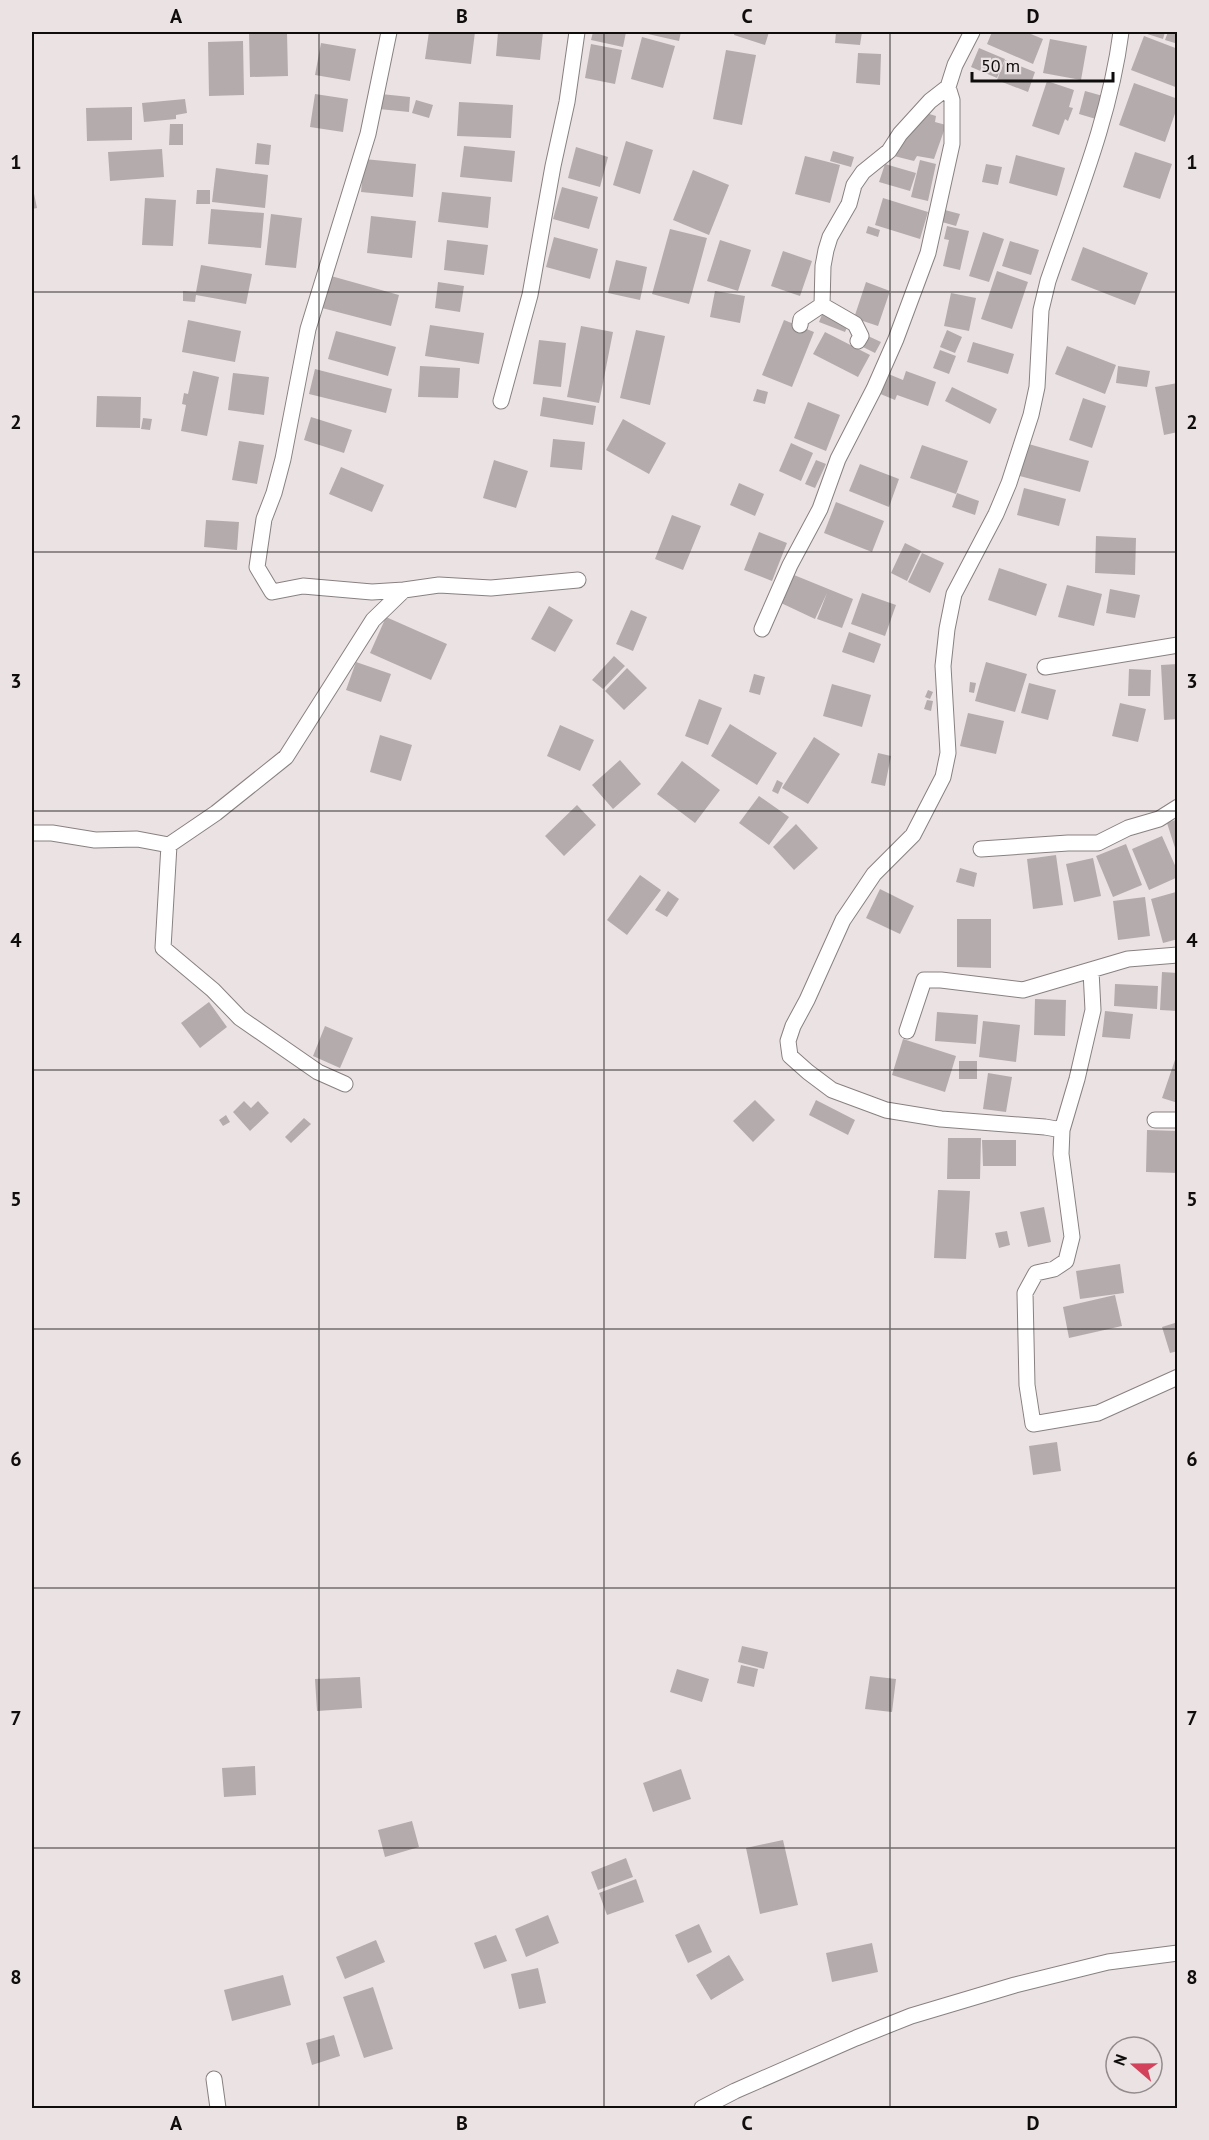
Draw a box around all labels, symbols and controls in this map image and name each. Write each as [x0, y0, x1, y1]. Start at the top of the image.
text: A [170, 3, 183, 29]
text: B [456, 3, 468, 29]
text: C [741, 3, 753, 29]
text: D [1027, 3, 1040, 29]
scale bar [972, 45, 1113, 83]
text: 50 m [981, 54, 1020, 77]
text: 1 [10, 149, 22, 175]
text: 1 [1186, 149, 1198, 175]
text: 2 [10, 409, 22, 435]
text: 2 [1186, 409, 1198, 435]
text: 3 [10, 668, 22, 694]
text: 3 [1186, 668, 1198, 694]
text: 4 [10, 927, 22, 953]
text: 4 [1186, 927, 1198, 953]
text: 5 [10, 1186, 22, 1212]
text: 5 [1186, 1186, 1198, 1212]
text: 6 [10, 1446, 22, 1472]
text: 6 [1186, 1446, 1198, 1472]
text: 7 [10, 1705, 22, 1731]
text: 7 [1186, 1705, 1198, 1731]
text: 8 [10, 1964, 22, 1990]
text: 8 [1186, 1964, 1198, 1990]
north arrow [1104, 2035, 1164, 2095]
text: N [1109, 2052, 1131, 2068]
text: A [170, 2110, 183, 2136]
text: B [456, 2110, 468, 2136]
text: C [741, 2110, 753, 2136]
text: D [1027, 2110, 1040, 2136]

